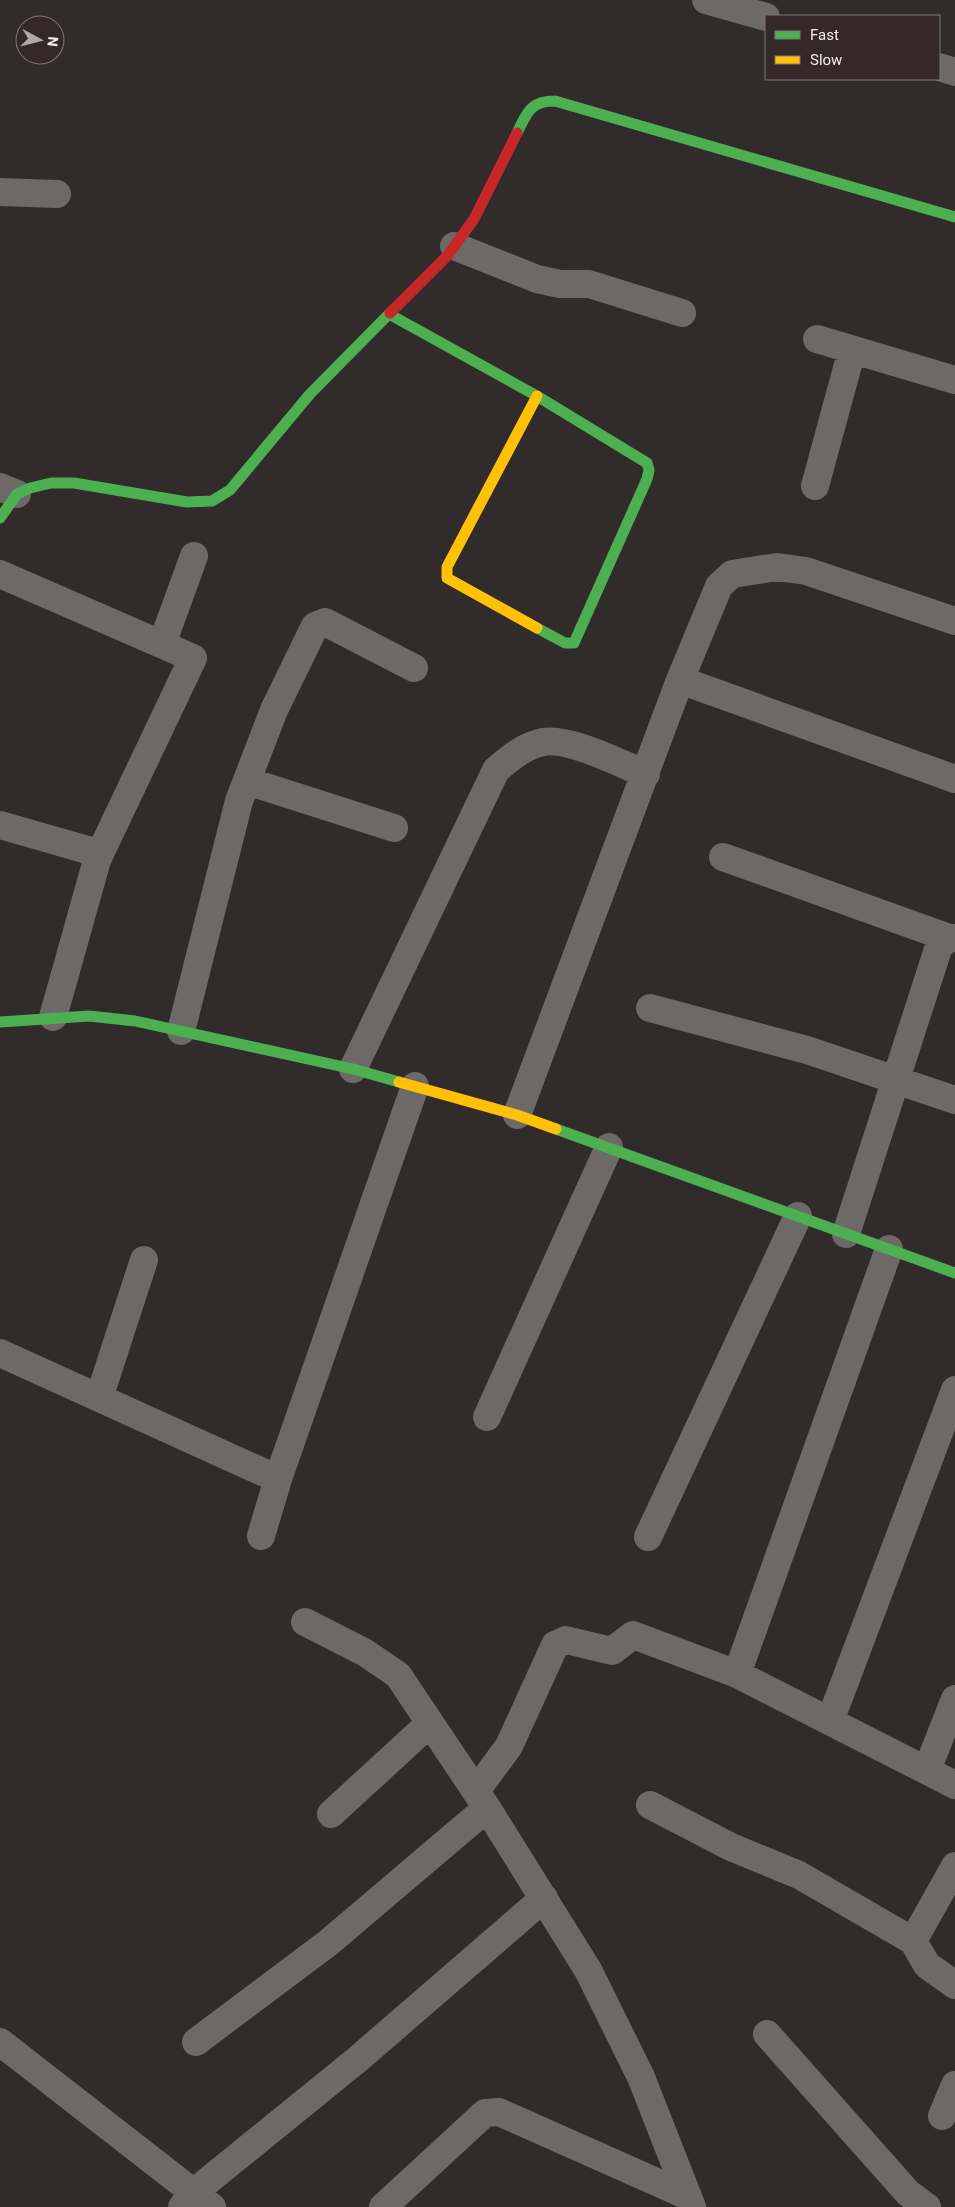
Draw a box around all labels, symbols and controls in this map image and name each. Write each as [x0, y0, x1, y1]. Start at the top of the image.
north arrow [15, 15, 65, 65]
legend [765, 15, 940, 80]
text: Fast [810, 26, 839, 44]
text: N [44, 36, 61, 47]
text: Slow [810, 51, 842, 69]

